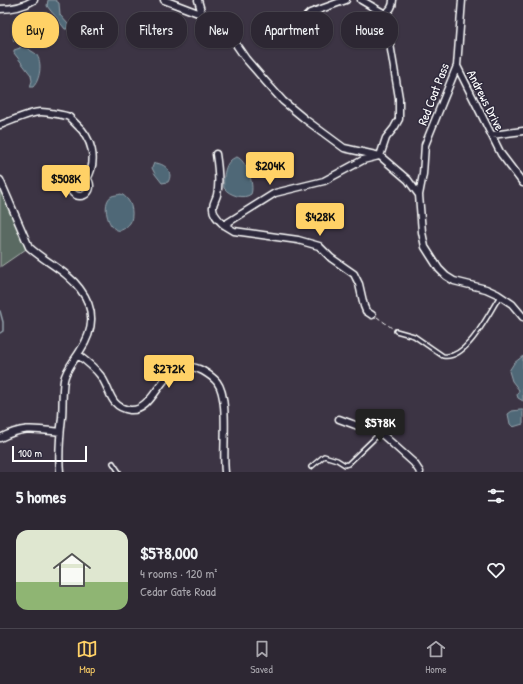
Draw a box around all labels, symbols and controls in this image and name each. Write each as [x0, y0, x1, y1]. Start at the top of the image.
chip: Buy [12, 12, 59, 48]
chip: Rent [67, 12, 118, 48]
chip: Filters [126, 12, 187, 48]
chip: New [195, 12, 243, 48]
chip: Apartment [251, 12, 333, 48]
chip: House [341, 12, 398, 48]
street label: Red Coat Pass [413, 60, 453, 128]
street label: Andrews Drive [463, 67, 509, 133]
pin: $204K [242, 152, 298, 186]
text: $204K [255, 156, 285, 174]
pin: $508K [38, 165, 94, 199]
text: $508K [51, 169, 81, 187]
pin: $428K [292, 203, 348, 237]
text: $428K [305, 207, 335, 225]
pin: $272K [141, 355, 197, 389]
text: $272K [153, 359, 185, 377]
pin: $578K [352, 409, 408, 443]
text: $578K [365, 413, 395, 431]
scale bar [12, 444, 87, 463]
text: 100 m [18, 446, 42, 460]
text: 5 homes [16, 485, 66, 508]
icon: filters [485, 485, 507, 507]
text: $578,000 [140, 541, 198, 564]
icon: home [48, 546, 96, 594]
icon: heart [485, 559, 507, 581]
text: 4 rooms · 120 m² [140, 564, 217, 582]
text: Cedar Gate Road [140, 582, 216, 600]
tab: Map [76, 638, 98, 676]
tab: Saved [250, 638, 273, 676]
tab: Home [425, 638, 447, 676]

